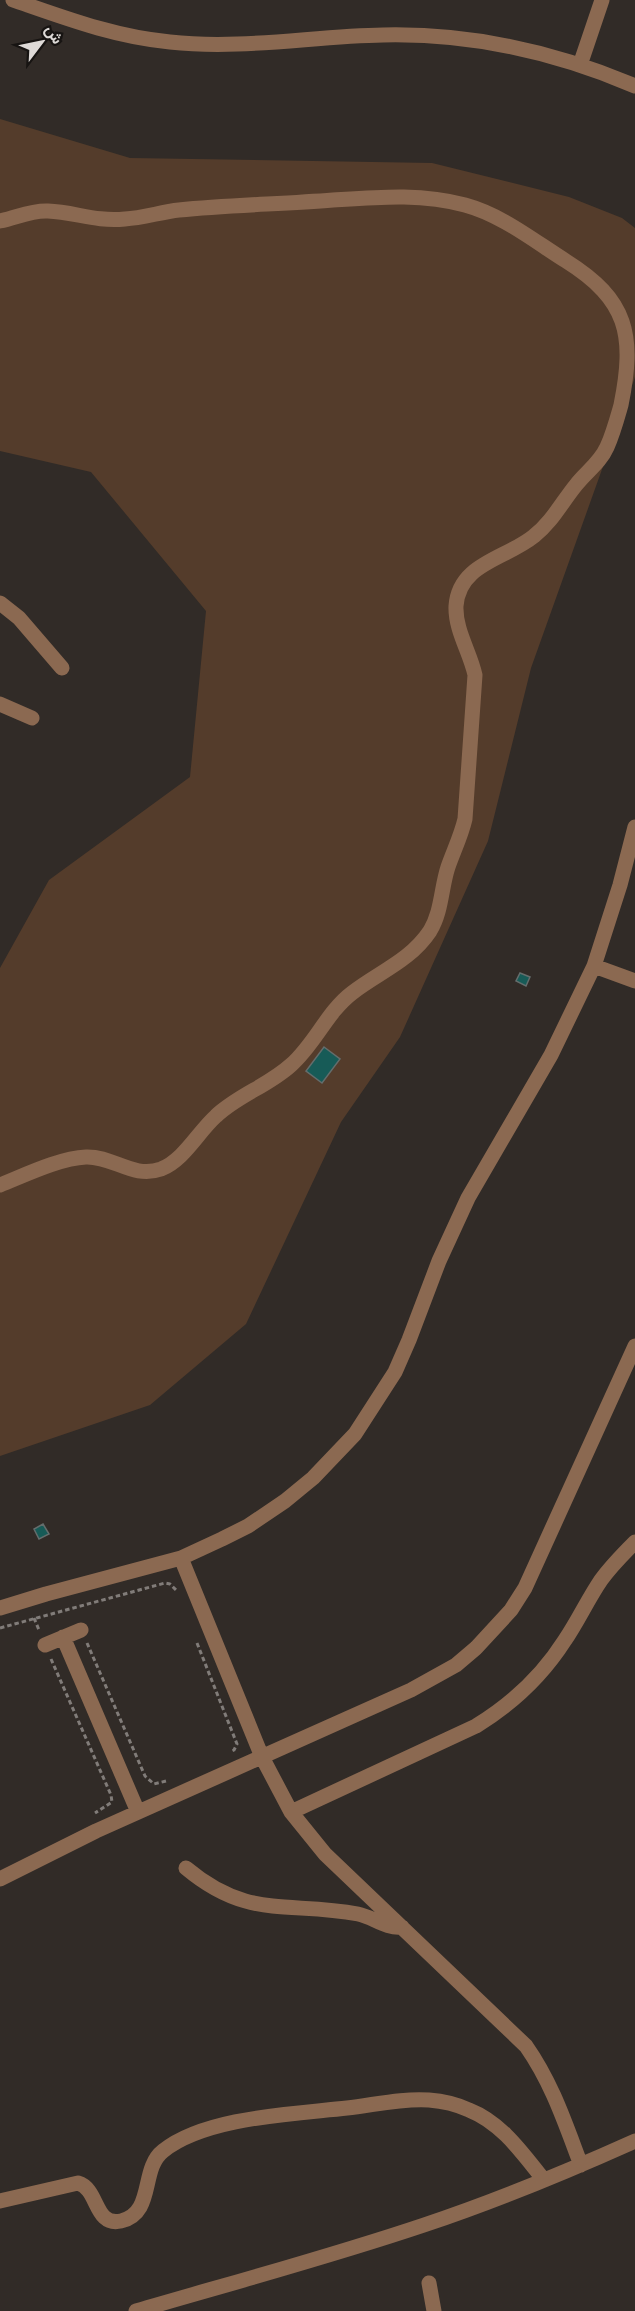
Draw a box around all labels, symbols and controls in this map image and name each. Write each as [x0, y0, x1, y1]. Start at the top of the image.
north arrow [12, 12, 72, 72]
text: ش [40, 21, 67, 48]

